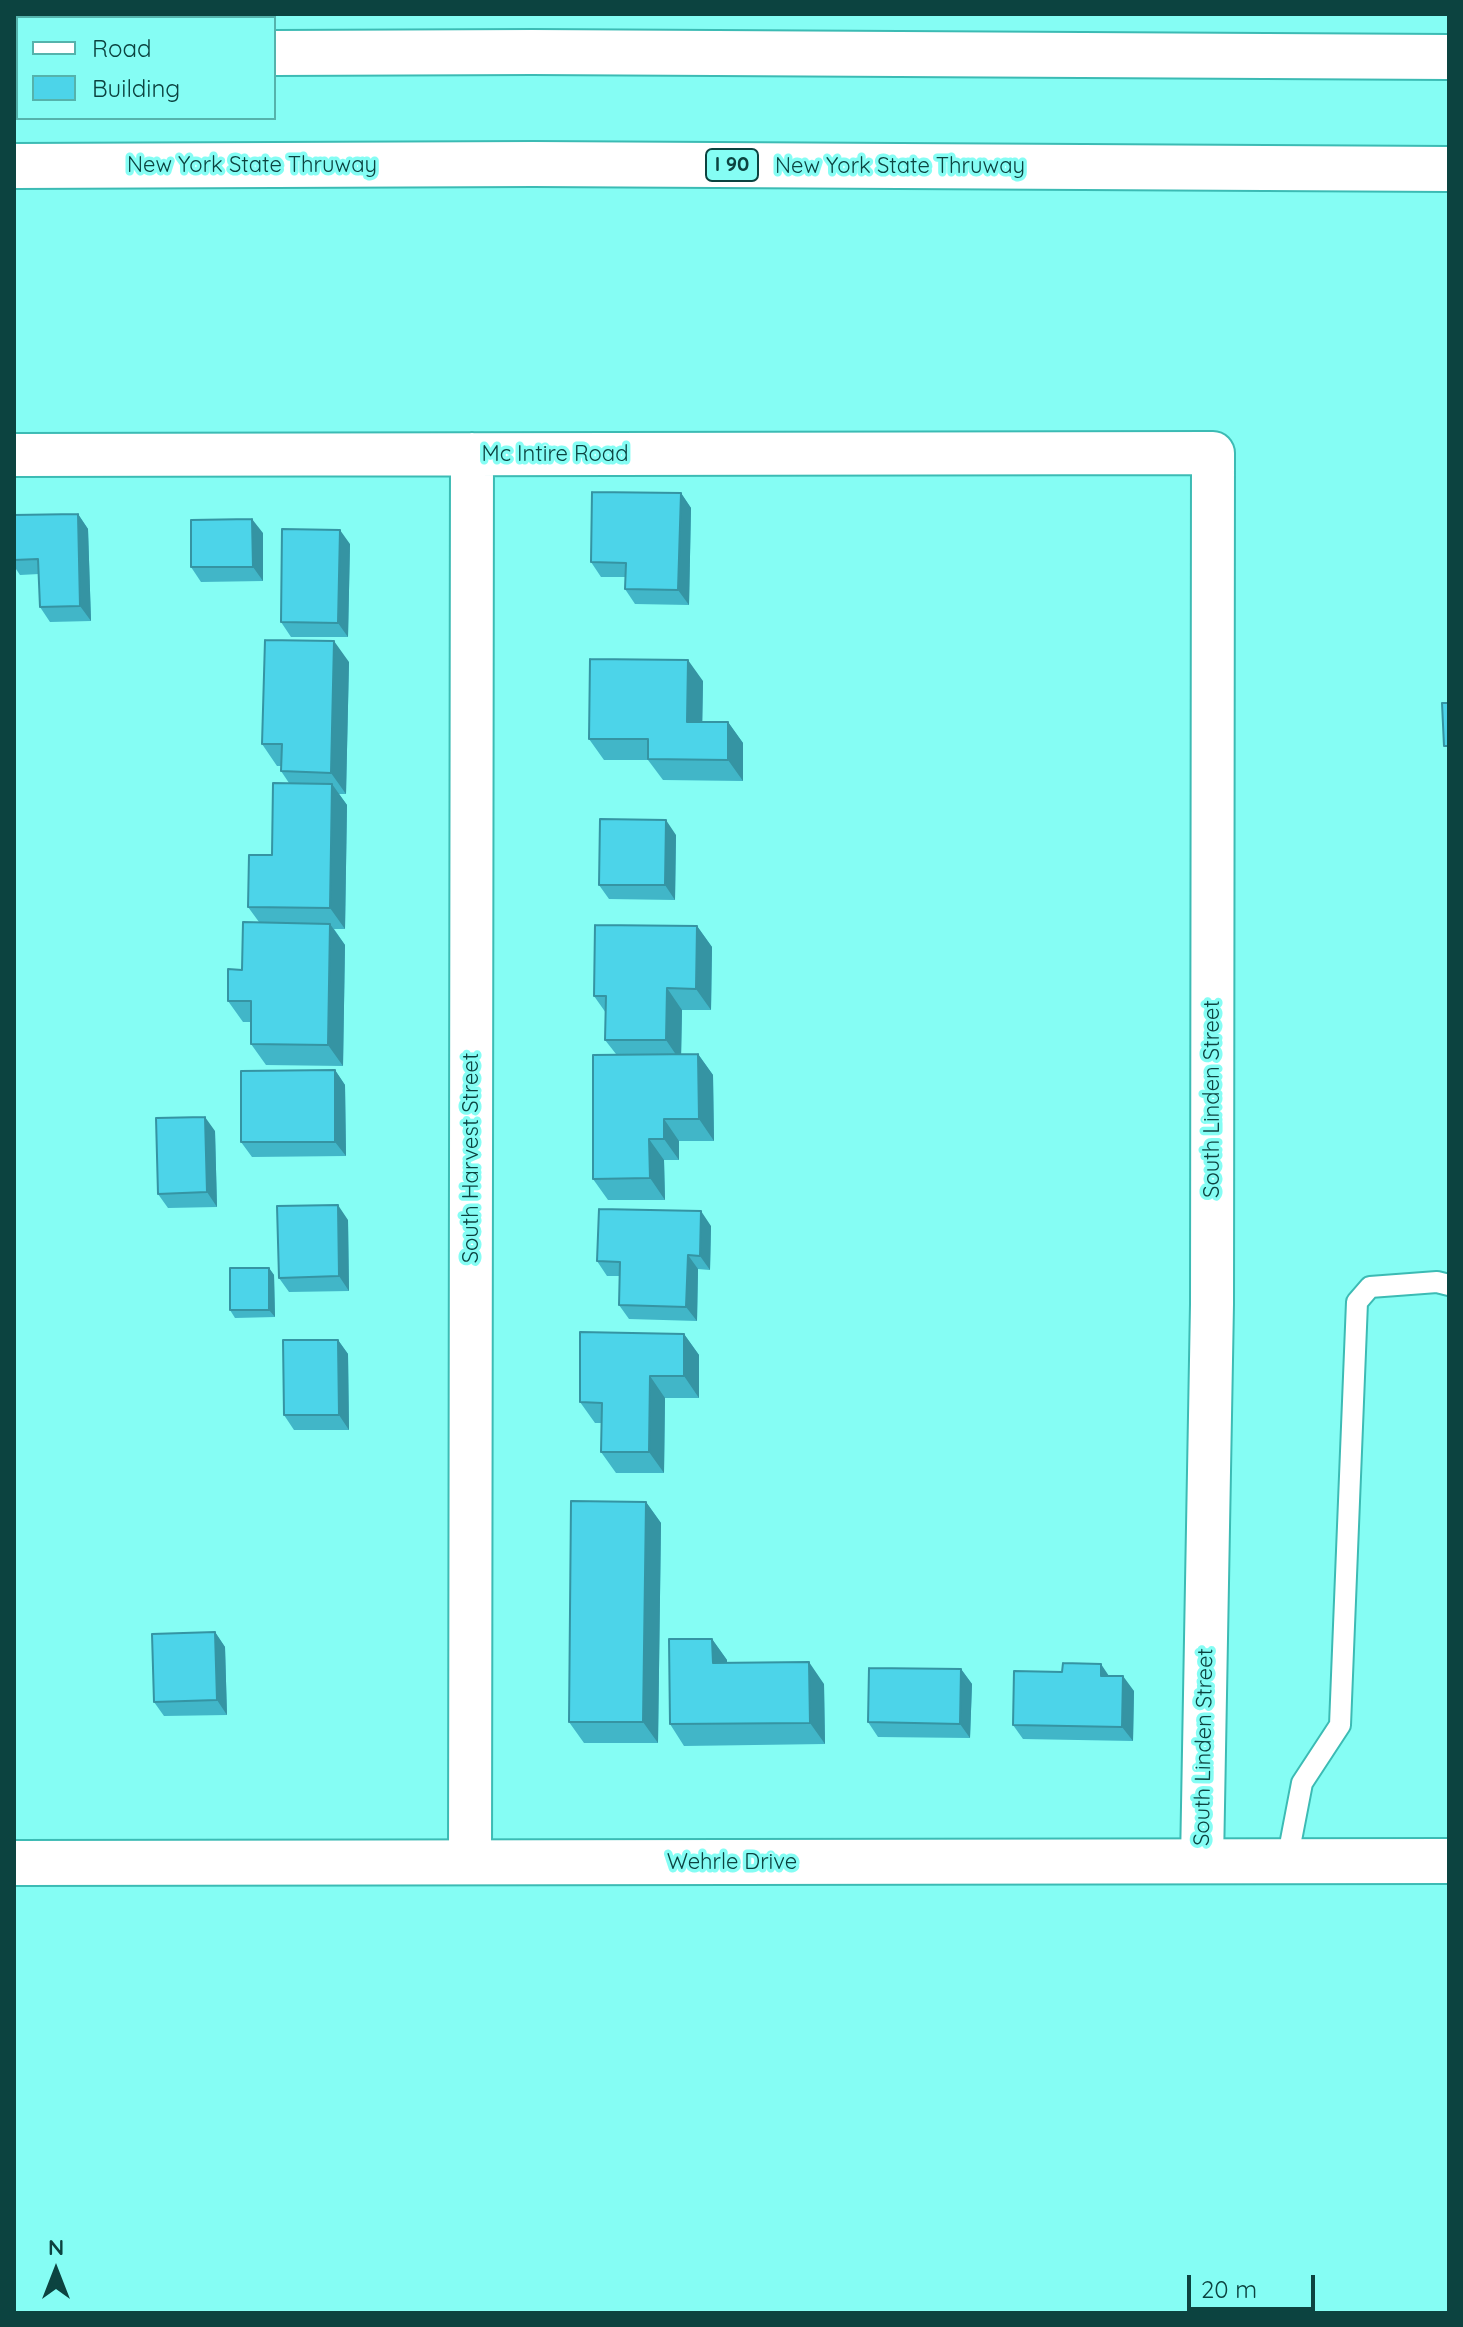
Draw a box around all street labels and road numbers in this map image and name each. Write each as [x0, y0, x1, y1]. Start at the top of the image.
road number: I 90 [706, 149, 758, 181]
street label: New York State Thruway [127, 152, 377, 178]
street label: New York State Thruway [775, 153, 1025, 179]
street label: Mc Intire Road [482, 441, 628, 467]
street label: South Linden Street [1199, 1000, 1225, 1198]
street label: South Harvest Street [458, 1053, 484, 1263]
street label: South Linden Street [1189, 1648, 1219, 1846]
street label: Wehrle Drive [667, 1849, 797, 1875]

